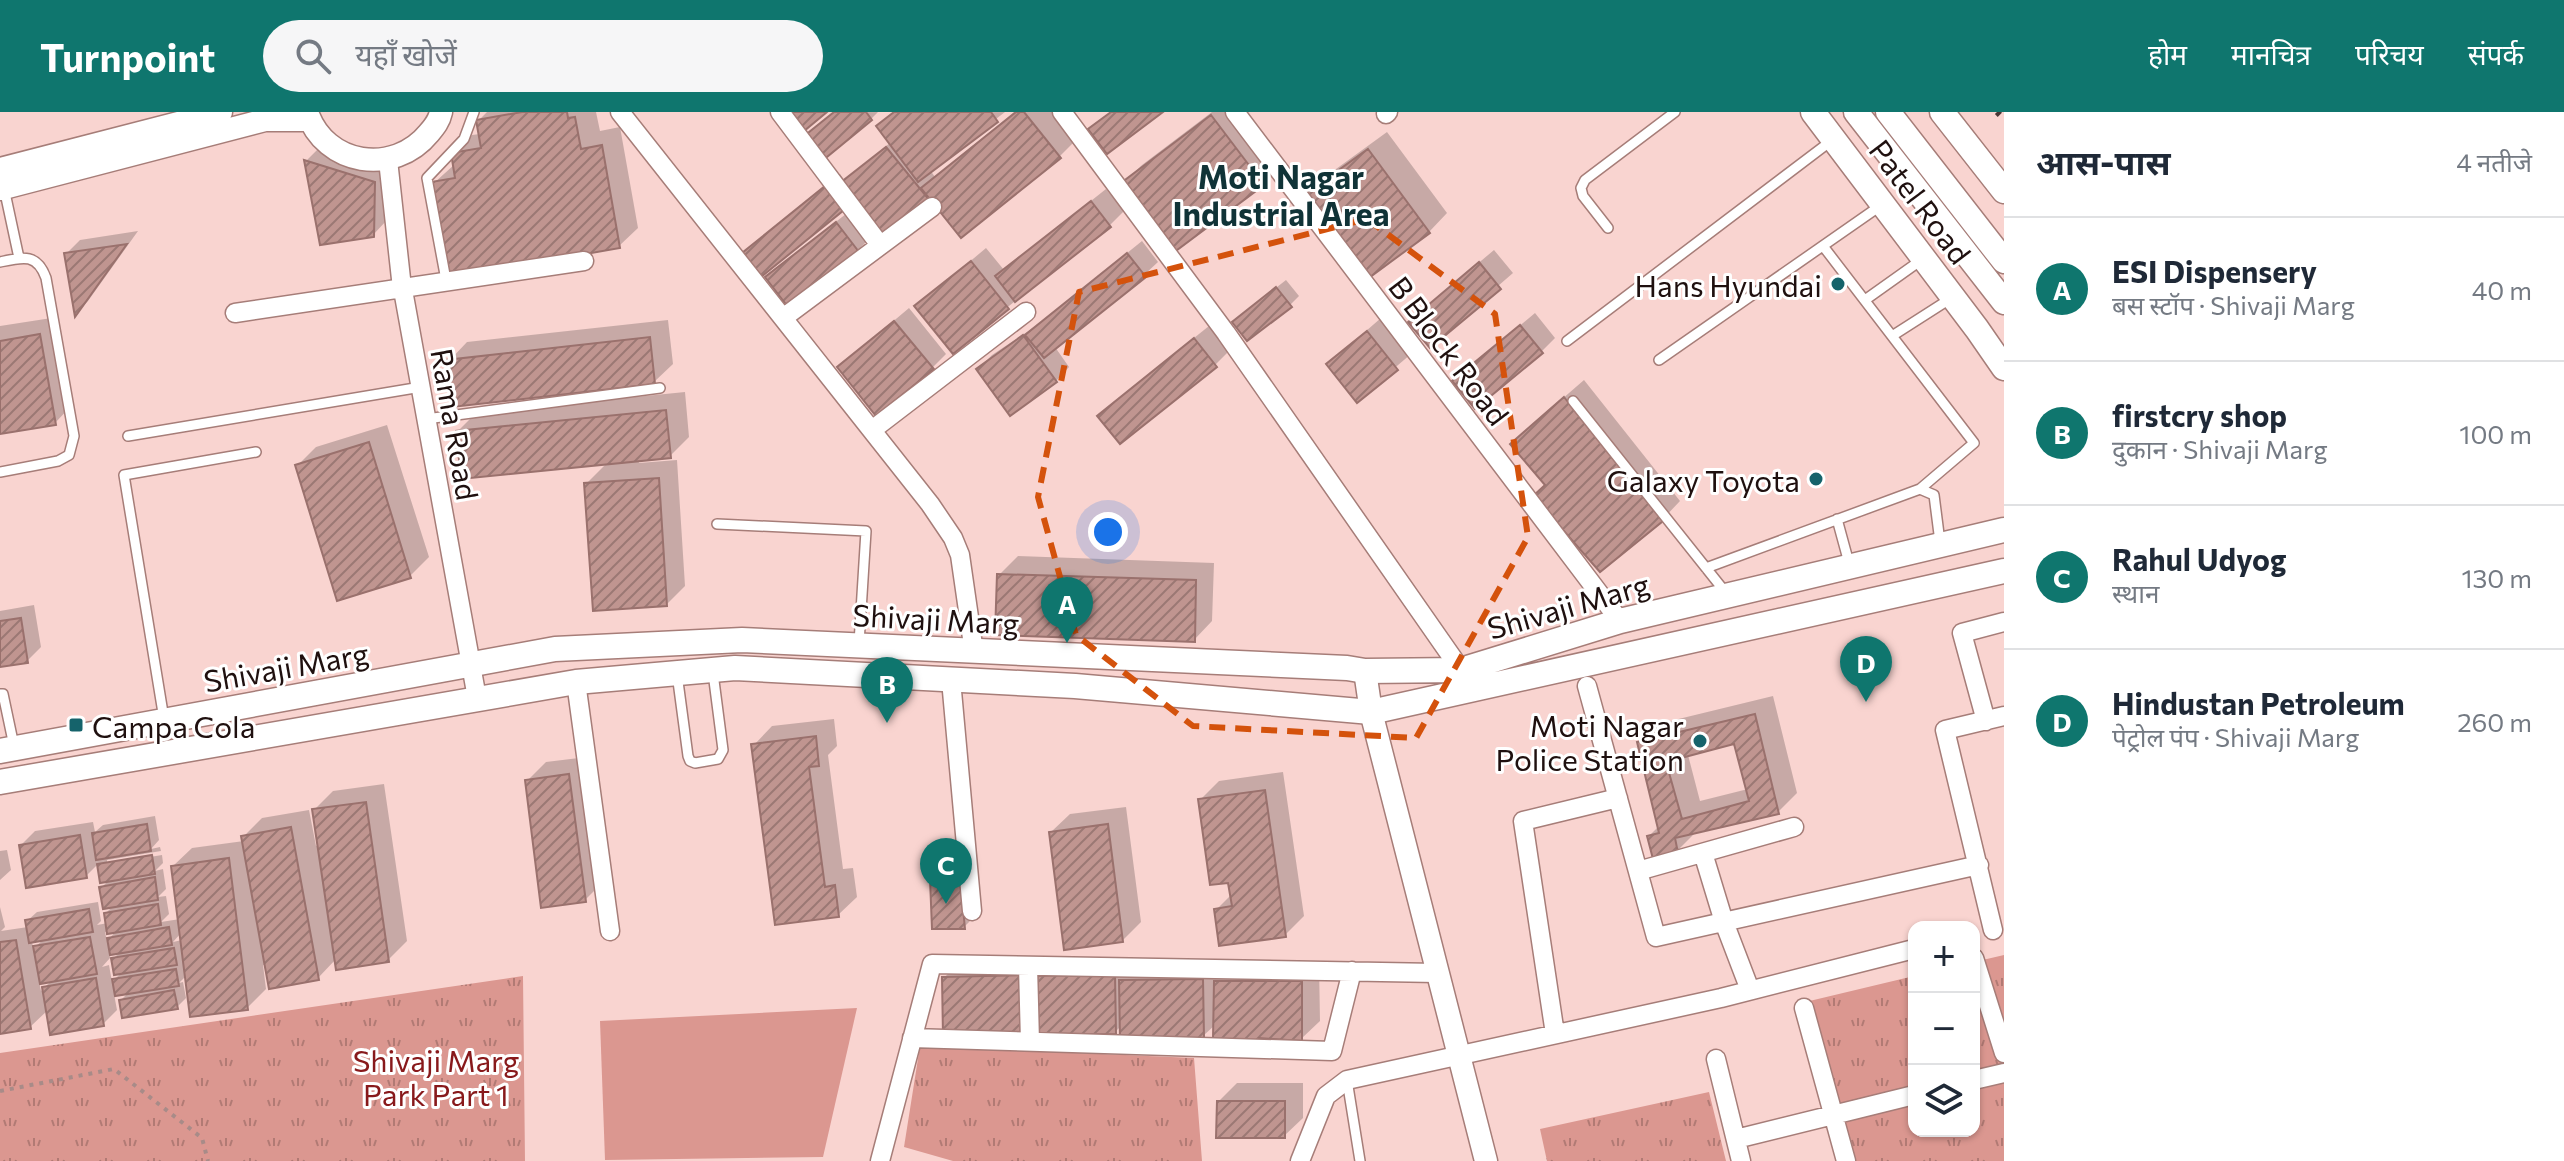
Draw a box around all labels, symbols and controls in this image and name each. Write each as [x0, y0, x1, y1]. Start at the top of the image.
search box [263, 20, 823, 92]
text: Turnpoint [40, 33, 215, 80]
icon: search [291, 34, 335, 78]
text: यहाँ खोजें [355, 35, 457, 72]
text: होम [2148, 37, 2187, 71]
text: मानचित्र [2231, 37, 2311, 71]
text: परिचय [2355, 37, 2424, 71]
text: संपर्क [2468, 37, 2524, 71]
street label: Patel Road [1862, 132, 1980, 270]
text: आस-पास [2036, 140, 2171, 182]
text: 4 नतीजे [2456, 146, 2532, 177]
district label: Moti Nagar Industrial Area [1172, 156, 1390, 233]
text: ESI Dispensery [2112, 252, 2317, 289]
place label: Hans Hyundai [1635, 266, 1822, 303]
street label: B Block Road [1382, 268, 1518, 432]
text: A [2053, 274, 2071, 305]
text: 40 m [2472, 274, 2532, 305]
marker: Hans Hyundai [1829, 275, 1847, 293]
text: बस स्टॉप · Shivaji Marg [2112, 289, 2355, 320]
street label: Rama Road [424, 345, 488, 503]
text: firstcry shop [2112, 396, 2287, 433]
text: B [2053, 418, 2071, 449]
text: 100 m [2459, 418, 2532, 449]
text: दुकान · Shivaji Marg [2112, 433, 2328, 464]
place label: Galaxy Toyota [1607, 461, 1800, 498]
marker: Galaxy Toyota [1807, 470, 1825, 488]
your location [1088, 512, 1128, 552]
text: Rahul Udyog [2112, 540, 2286, 577]
text: C [2053, 562, 2071, 593]
text: 130 m [2461, 562, 2532, 593]
street label: Shivaji Marg [1483, 564, 1653, 646]
pin: A [1041, 577, 1093, 643]
text: स्थान [2112, 577, 2159, 608]
street label: Shivaji Marg [852, 595, 1020, 641]
street label: Shivaji Marg [201, 633, 371, 699]
pin: D [1840, 636, 1892, 702]
pin: B [861, 657, 913, 723]
text: Hindustan Petroleum [2112, 684, 2405, 721]
place label: Moti Nagar Police Station [1496, 706, 1684, 777]
text: D [2052, 706, 2072, 737]
text: 260 m [2457, 706, 2532, 737]
place label: Campa Cola [92, 707, 255, 744]
marker: Campa Cola [67, 716, 85, 734]
text: पेट्रोल पंप · Shivaji Marg [2112, 721, 2359, 752]
marker: Moti Nagar Police Station [1691, 732, 1709, 750]
pin: C [920, 838, 972, 904]
map controls [1908, 921, 1980, 1137]
button: + [1908, 921, 1980, 993]
button: − [1908, 993, 1980, 1065]
park label: Shivaji Marg Park Part 1 [353, 1041, 519, 1112]
button: layers [1908, 1065, 1980, 1137]

